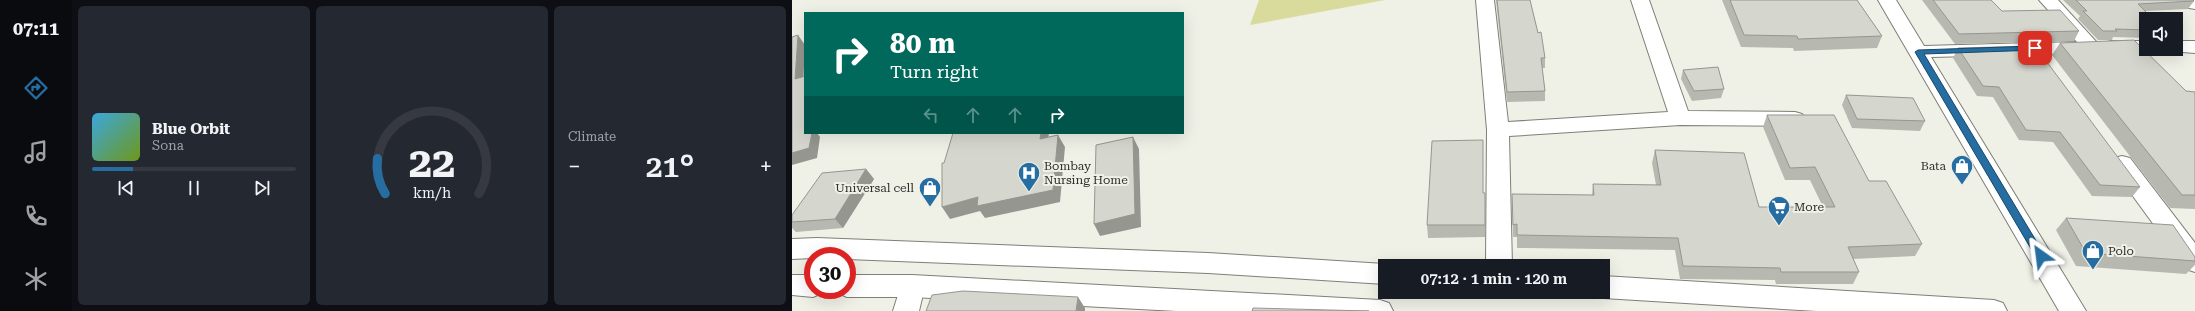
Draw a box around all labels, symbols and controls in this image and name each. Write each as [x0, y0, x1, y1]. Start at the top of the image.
map controls [2139, 12, 2183, 56]
button: sound [2139, 12, 2183, 56]
text: 07:11 [13, 18, 59, 39]
text: 80 m [890, 27, 955, 60]
icon: right [824, 28, 876, 80]
pin [2018, 31, 2052, 65]
icon: arrive [2024, 37, 2046, 59]
text: Turn right [890, 61, 978, 82]
icon: directions [22, 74, 50, 102]
icon: left [920, 104, 942, 126]
icon: ahead [962, 104, 984, 126]
icon: ahead [1004, 104, 1026, 126]
icon: right [1046, 104, 1068, 126]
text: Blue Orbit [152, 120, 230, 138]
text: Climate [568, 129, 616, 144]
text: 22 [409, 137, 455, 186]
icon: music [22, 138, 50, 166]
text: Sona [152, 138, 184, 153]
text: 21° [646, 149, 694, 184]
shop icon: Bata [1949, 153, 1975, 186]
text: − [568, 154, 580, 179]
text: + [760, 154, 772, 179]
place label: Bombay Nursing Home [1044, 159, 1128, 187]
place label: Bata [1921, 159, 1946, 173]
hospital icon: Bombay Nursing Home [1016, 160, 1042, 193]
shop icon: Universal cell [917, 175, 943, 208]
icon: previous [115, 177, 137, 199]
icon: pause [183, 177, 205, 199]
icon: next [251, 177, 273, 199]
place label: Universal cell [835, 181, 914, 195]
text: km/h [413, 184, 451, 200]
supermarket icon: More [1766, 194, 1792, 227]
place label: More [1794, 200, 1824, 214]
icon: phone [22, 202, 50, 230]
position arrow [2020, 235, 2062, 277]
shop icon: Polo [2080, 238, 2106, 271]
place label: Polo [2108, 244, 2134, 258]
speed limit sign: 30 [804, 247, 856, 299]
icon: climate [22, 265, 50, 293]
text: 07:12 · 1 min · 120 m [1421, 270, 1567, 288]

